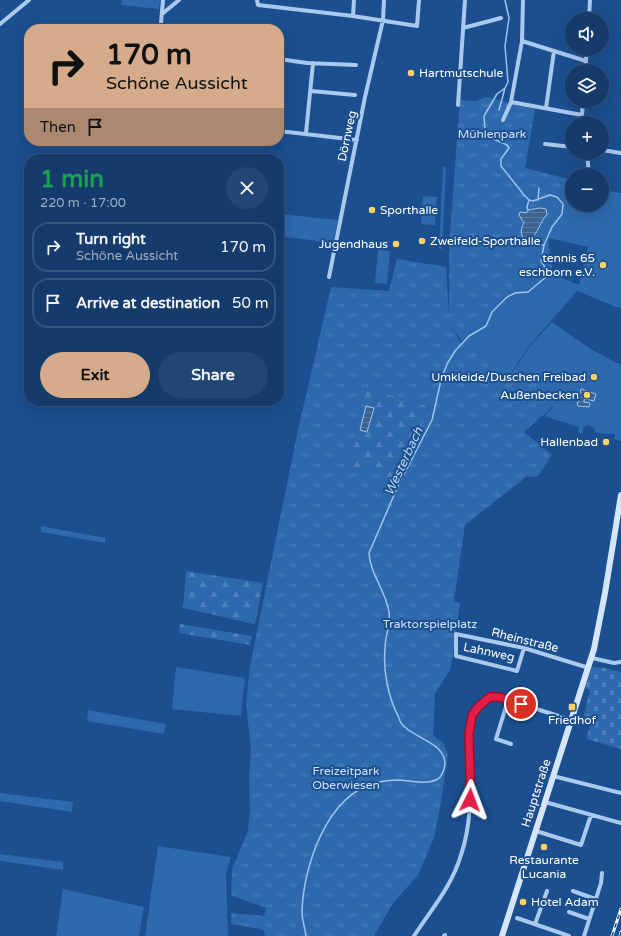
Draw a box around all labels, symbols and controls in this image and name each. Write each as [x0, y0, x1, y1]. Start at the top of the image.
map controls [565, 12, 609, 212]
button: sound [565, 12, 609, 56]
text: 170 m [106, 38, 192, 72]
icon: right [40, 40, 92, 92]
button: layers [565, 64, 609, 108]
place label: Hartmutschule [419, 66, 504, 80]
marker: Hartmutschule [406, 68, 416, 78]
text: Schöne Aussicht [106, 72, 248, 94]
street label: Dörnweg [335, 109, 359, 163]
icon: arrive [84, 116, 106, 138]
button: + [565, 116, 609, 160]
text: Then [40, 118, 76, 136]
park label: Mühlenpark [458, 127, 527, 141]
text: 1 min [40, 165, 104, 194]
button: close [226, 167, 268, 209]
button: − [565, 168, 609, 212]
text: 220 m · 17:00 [40, 195, 126, 211]
place label: Sporthalle [380, 203, 438, 217]
marker: Sporthalle [367, 205, 377, 215]
text: Turn right [76, 230, 146, 248]
place label: Zweifeld-Sporthalle [430, 234, 541, 248]
icon: right [42, 236, 64, 258]
marker: Zweifeld-Sporthalle [417, 236, 427, 246]
place label: Jugendhaus [319, 237, 388, 251]
text: 170 m [220, 238, 266, 256]
marker: Jugendhaus [391, 239, 401, 249]
text: Schöne Aussicht [76, 248, 178, 264]
place label: tennis 65 eschborn e.V. [519, 251, 595, 279]
marker: tennis 65 eschborn e.V. [598, 260, 608, 270]
icon: arrive [42, 292, 64, 314]
text: Arrive at destination [76, 294, 220, 312]
text: 50 m [232, 294, 269, 312]
button: Exit [40, 352, 150, 398]
button: Share [158, 352, 268, 398]
place label: Umkleide/Duschen Freibad [431, 370, 586, 384]
marker: Umkleide/Duschen Freibad [589, 372, 599, 382]
place label: Außenbecken [500, 388, 579, 402]
marker: Außenbecken [582, 390, 592, 400]
water label: Westerbach [381, 424, 427, 498]
place label: Hallenbad [540, 435, 598, 449]
marker: Hallenbad [601, 437, 611, 447]
park label: Traktorspielplatz [383, 617, 477, 631]
street label: Rheinstraße [490, 625, 560, 655]
street label: Lahnweg [462, 640, 516, 664]
pin [504, 687, 538, 721]
icon: arrive [510, 693, 532, 715]
marker: Friedhof [567, 702, 577, 712]
place label: Friedhof [548, 713, 596, 727]
street label: Hauptstraße [518, 757, 554, 829]
park label: Freizeitpark Oberwiesen [312, 764, 380, 792]
position arrow [449, 779, 491, 821]
marker: Restaurante Lucania [539, 842, 549, 852]
place label: Restaurante Lucania [509, 853, 579, 881]
place label: Hotel Adam [531, 895, 599, 909]
marker: Hotel Adam [518, 897, 528, 907]

